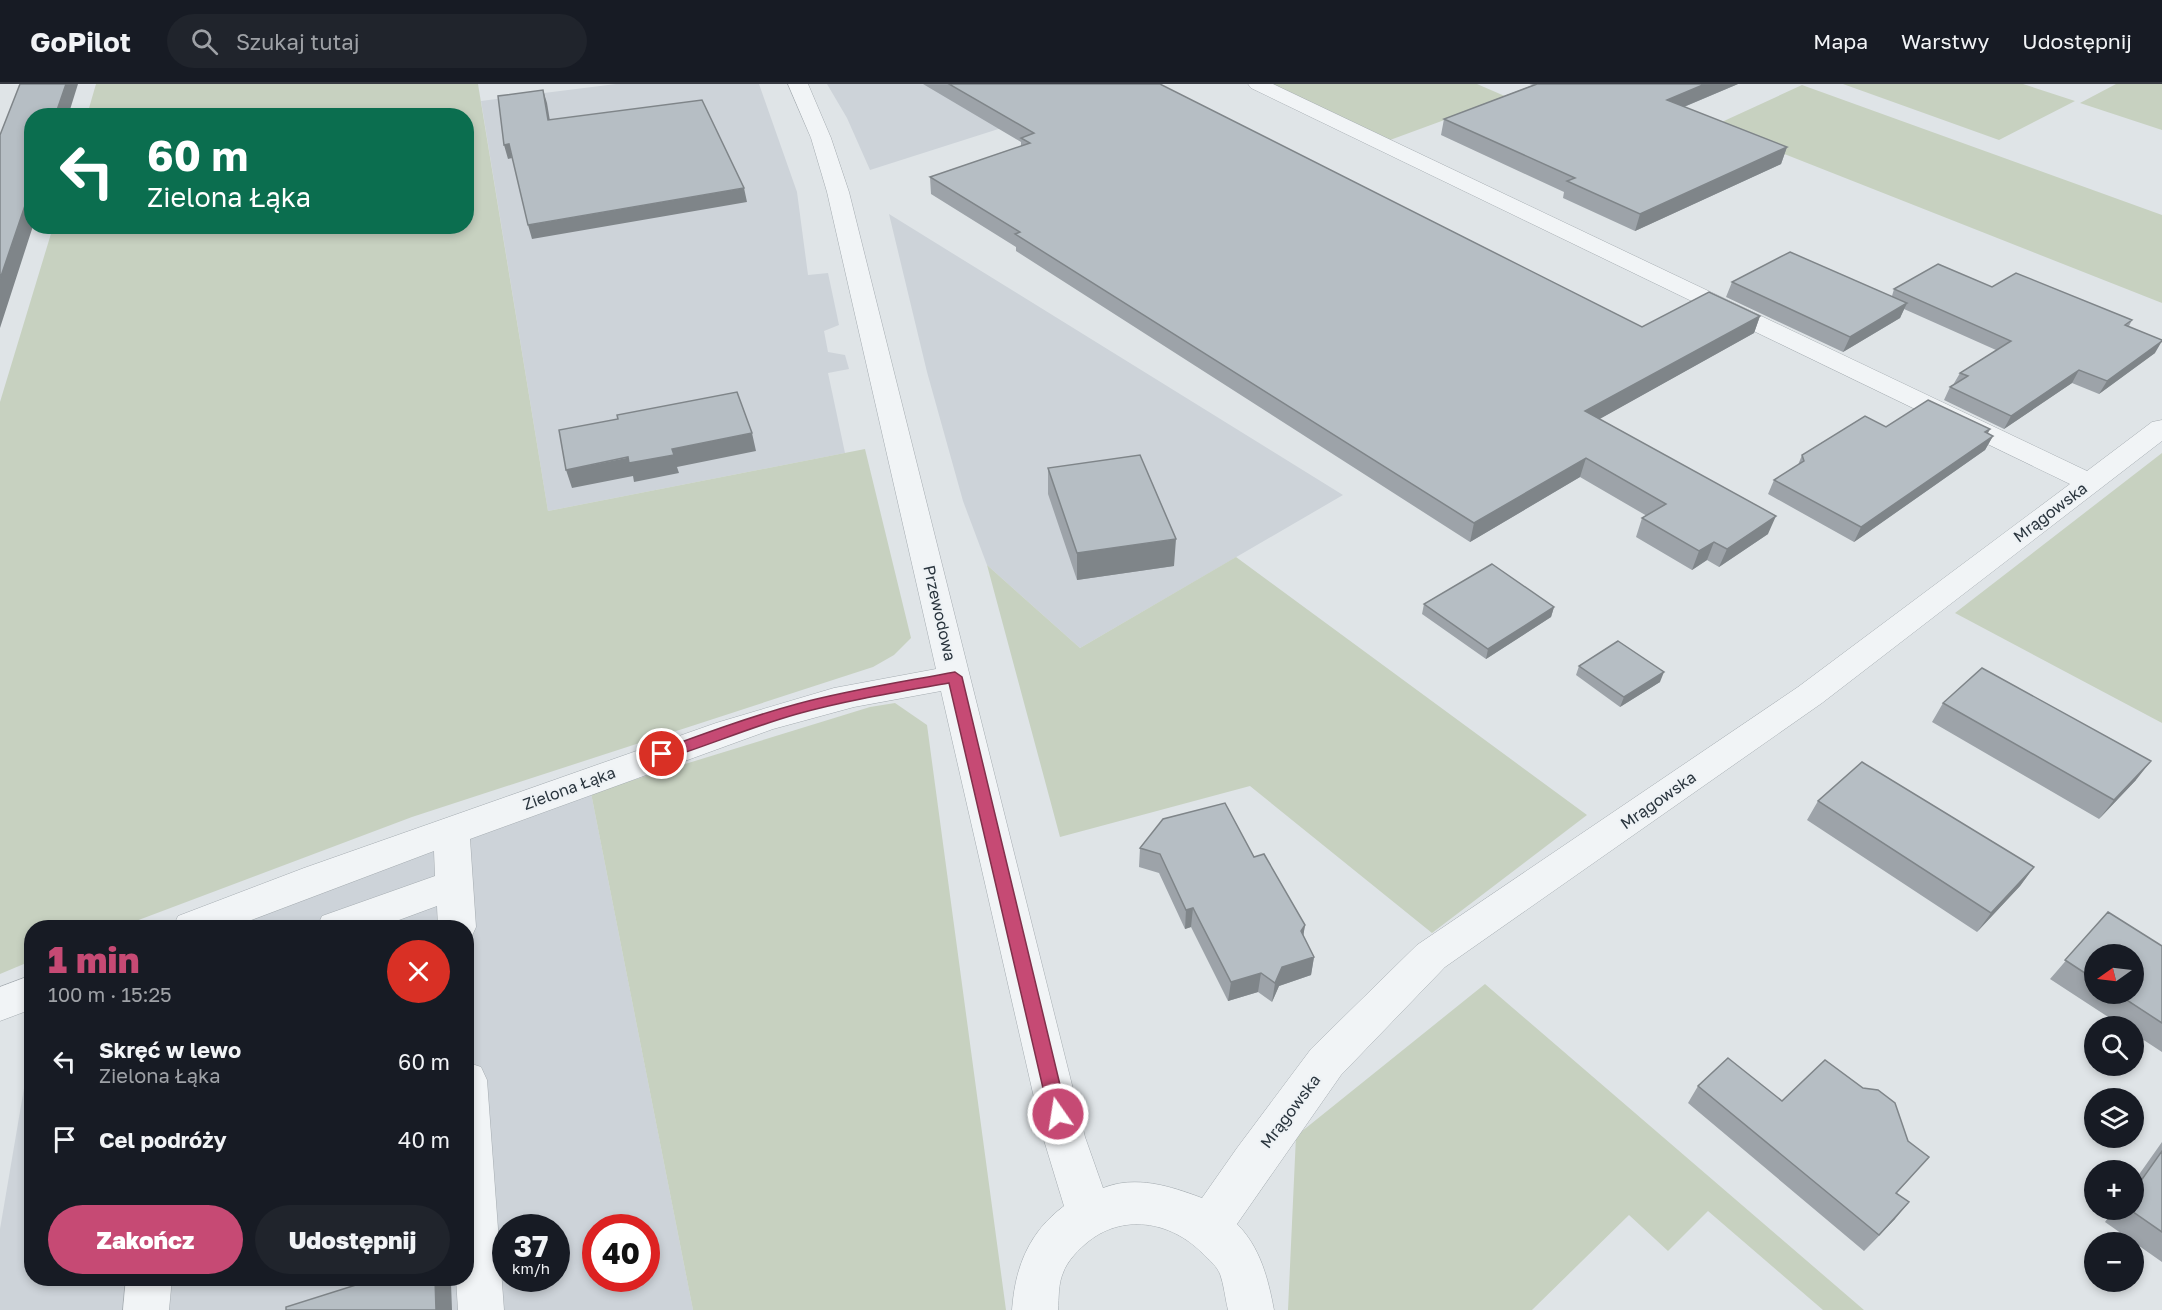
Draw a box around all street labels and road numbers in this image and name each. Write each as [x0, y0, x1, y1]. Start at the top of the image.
street label: Mrągowska [2009, 478, 2091, 546]
street label: Przewodowa [919, 563, 961, 663]
street label: Zielona Łąka [520, 762, 618, 814]
street label: Mrągowska [1616, 767, 1700, 833]
street label: Mrągowska [1256, 1070, 1324, 1152]

